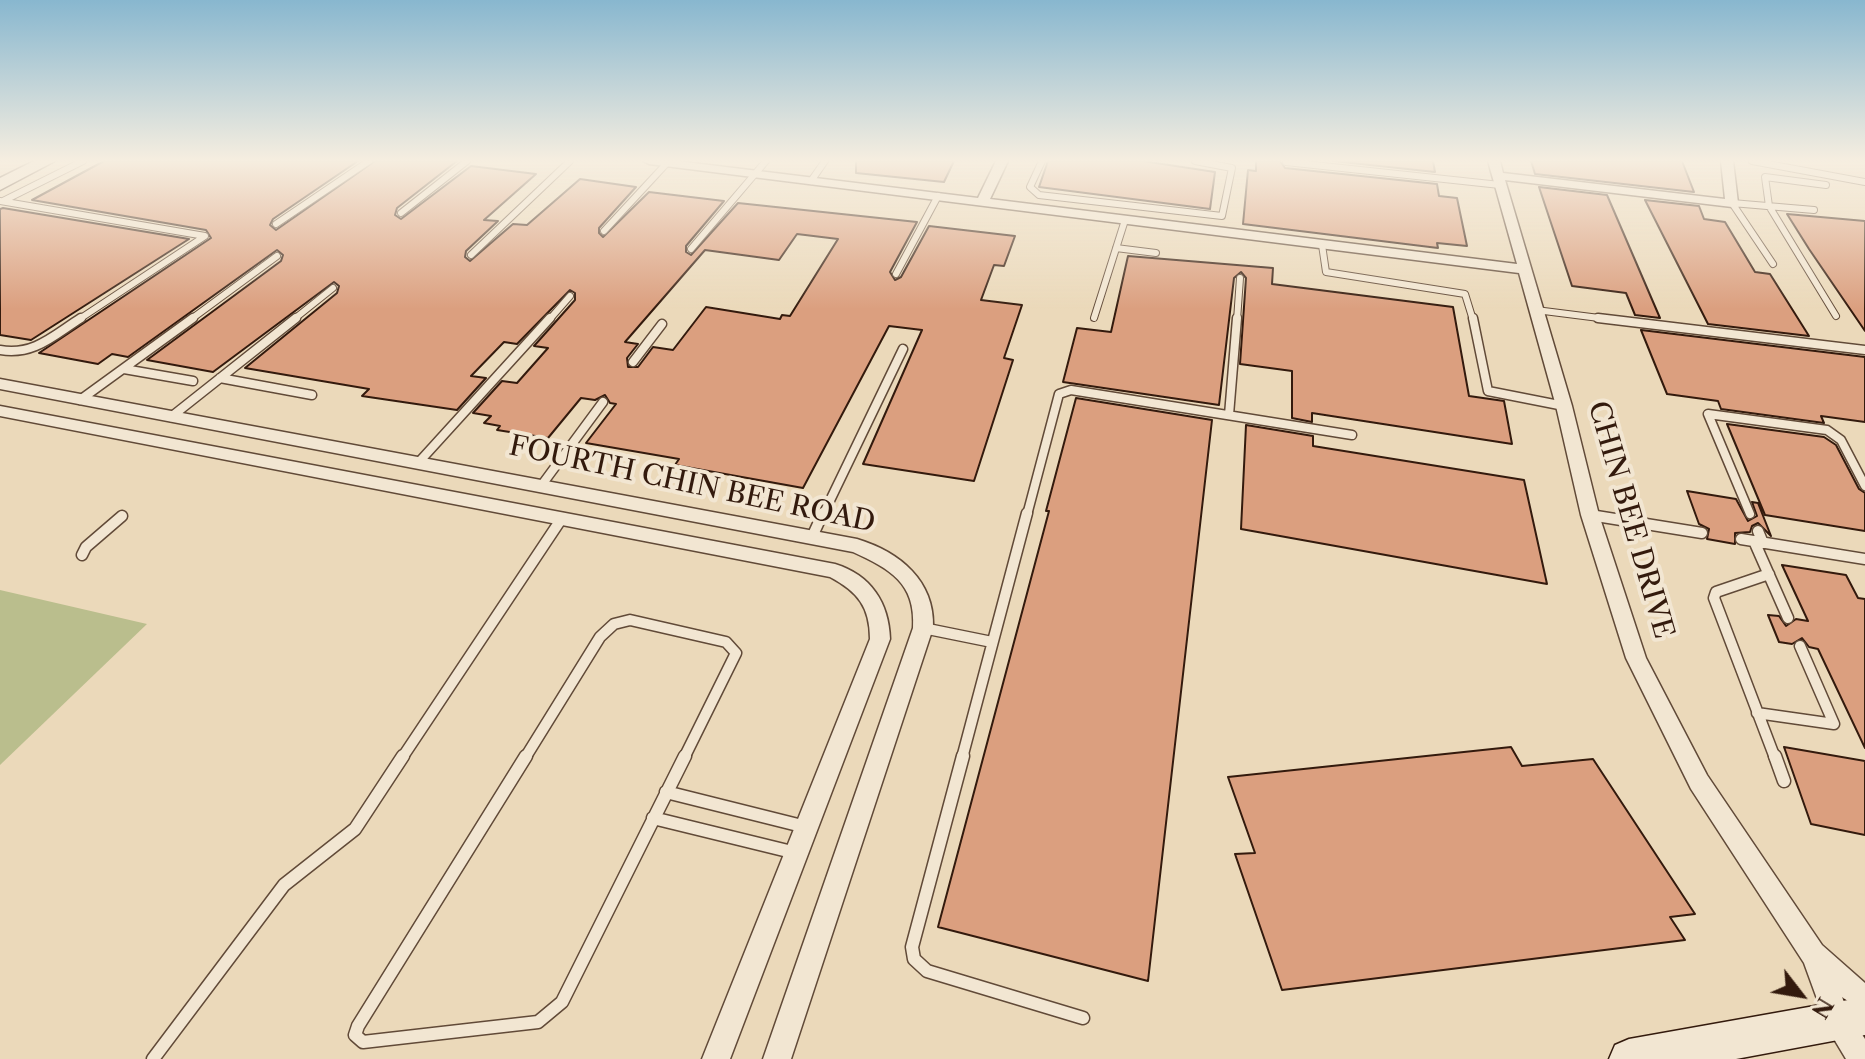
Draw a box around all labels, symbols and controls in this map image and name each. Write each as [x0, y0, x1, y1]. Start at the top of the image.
street label: CHIN BEE DRIVE [1580, 398, 1680, 642]
street label: FOURTH CHIN BEE ROAD [506, 430, 878, 540]
north arrow [1761, 955, 1841, 1035]
text: N [1806, 992, 1838, 1023]

